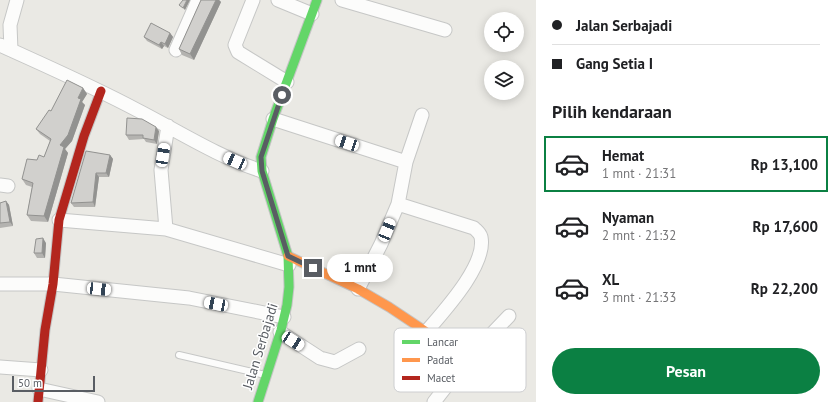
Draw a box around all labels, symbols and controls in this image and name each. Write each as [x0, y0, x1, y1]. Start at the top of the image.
map controls [484, 12, 524, 100]
button: locate [484, 12, 524, 52]
text: Jalan Serbajadi [576, 16, 672, 35]
text: Gang Setia I [576, 54, 653, 73]
button: layers [484, 60, 524, 100]
route start [273, 86, 291, 104]
text: Pilih kendaraan [552, 100, 672, 123]
car [334, 134, 360, 152]
car [155, 142, 171, 168]
icon: car [554, 146, 590, 182]
text: Hemat [602, 146, 644, 165]
car [222, 151, 248, 171]
text: Rp 13,100 [751, 155, 818, 174]
text: 1 mnt · 21:31 [602, 165, 676, 182]
icon: car [554, 208, 590, 244]
text: Nyaman [602, 208, 654, 227]
car [377, 217, 397, 243]
text: Rp 17,600 [753, 217, 818, 236]
text: 2 mnt · 21:32 [602, 227, 676, 244]
callout: 1 mnt [327, 254, 393, 282]
route end [304, 259, 322, 277]
text: 1 mnt [344, 259, 376, 276]
icon: car [554, 270, 590, 306]
text: XL [602, 270, 619, 289]
text: Rp 22,200 [751, 279, 818, 298]
car [86, 282, 112, 296]
text: 3 mnt · 21:33 [602, 289, 676, 306]
car [203, 296, 229, 312]
street label: Jalan Serbajadi [238, 301, 282, 392]
legend [394, 328, 526, 392]
car [280, 329, 306, 353]
text: Lancar [427, 335, 458, 349]
button: Pesan [552, 348, 820, 394]
text: Padat [427, 353, 454, 367]
text: Macet [427, 371, 455, 385]
scale bar [12, 374, 95, 393]
text: 50 m [18, 376, 42, 390]

